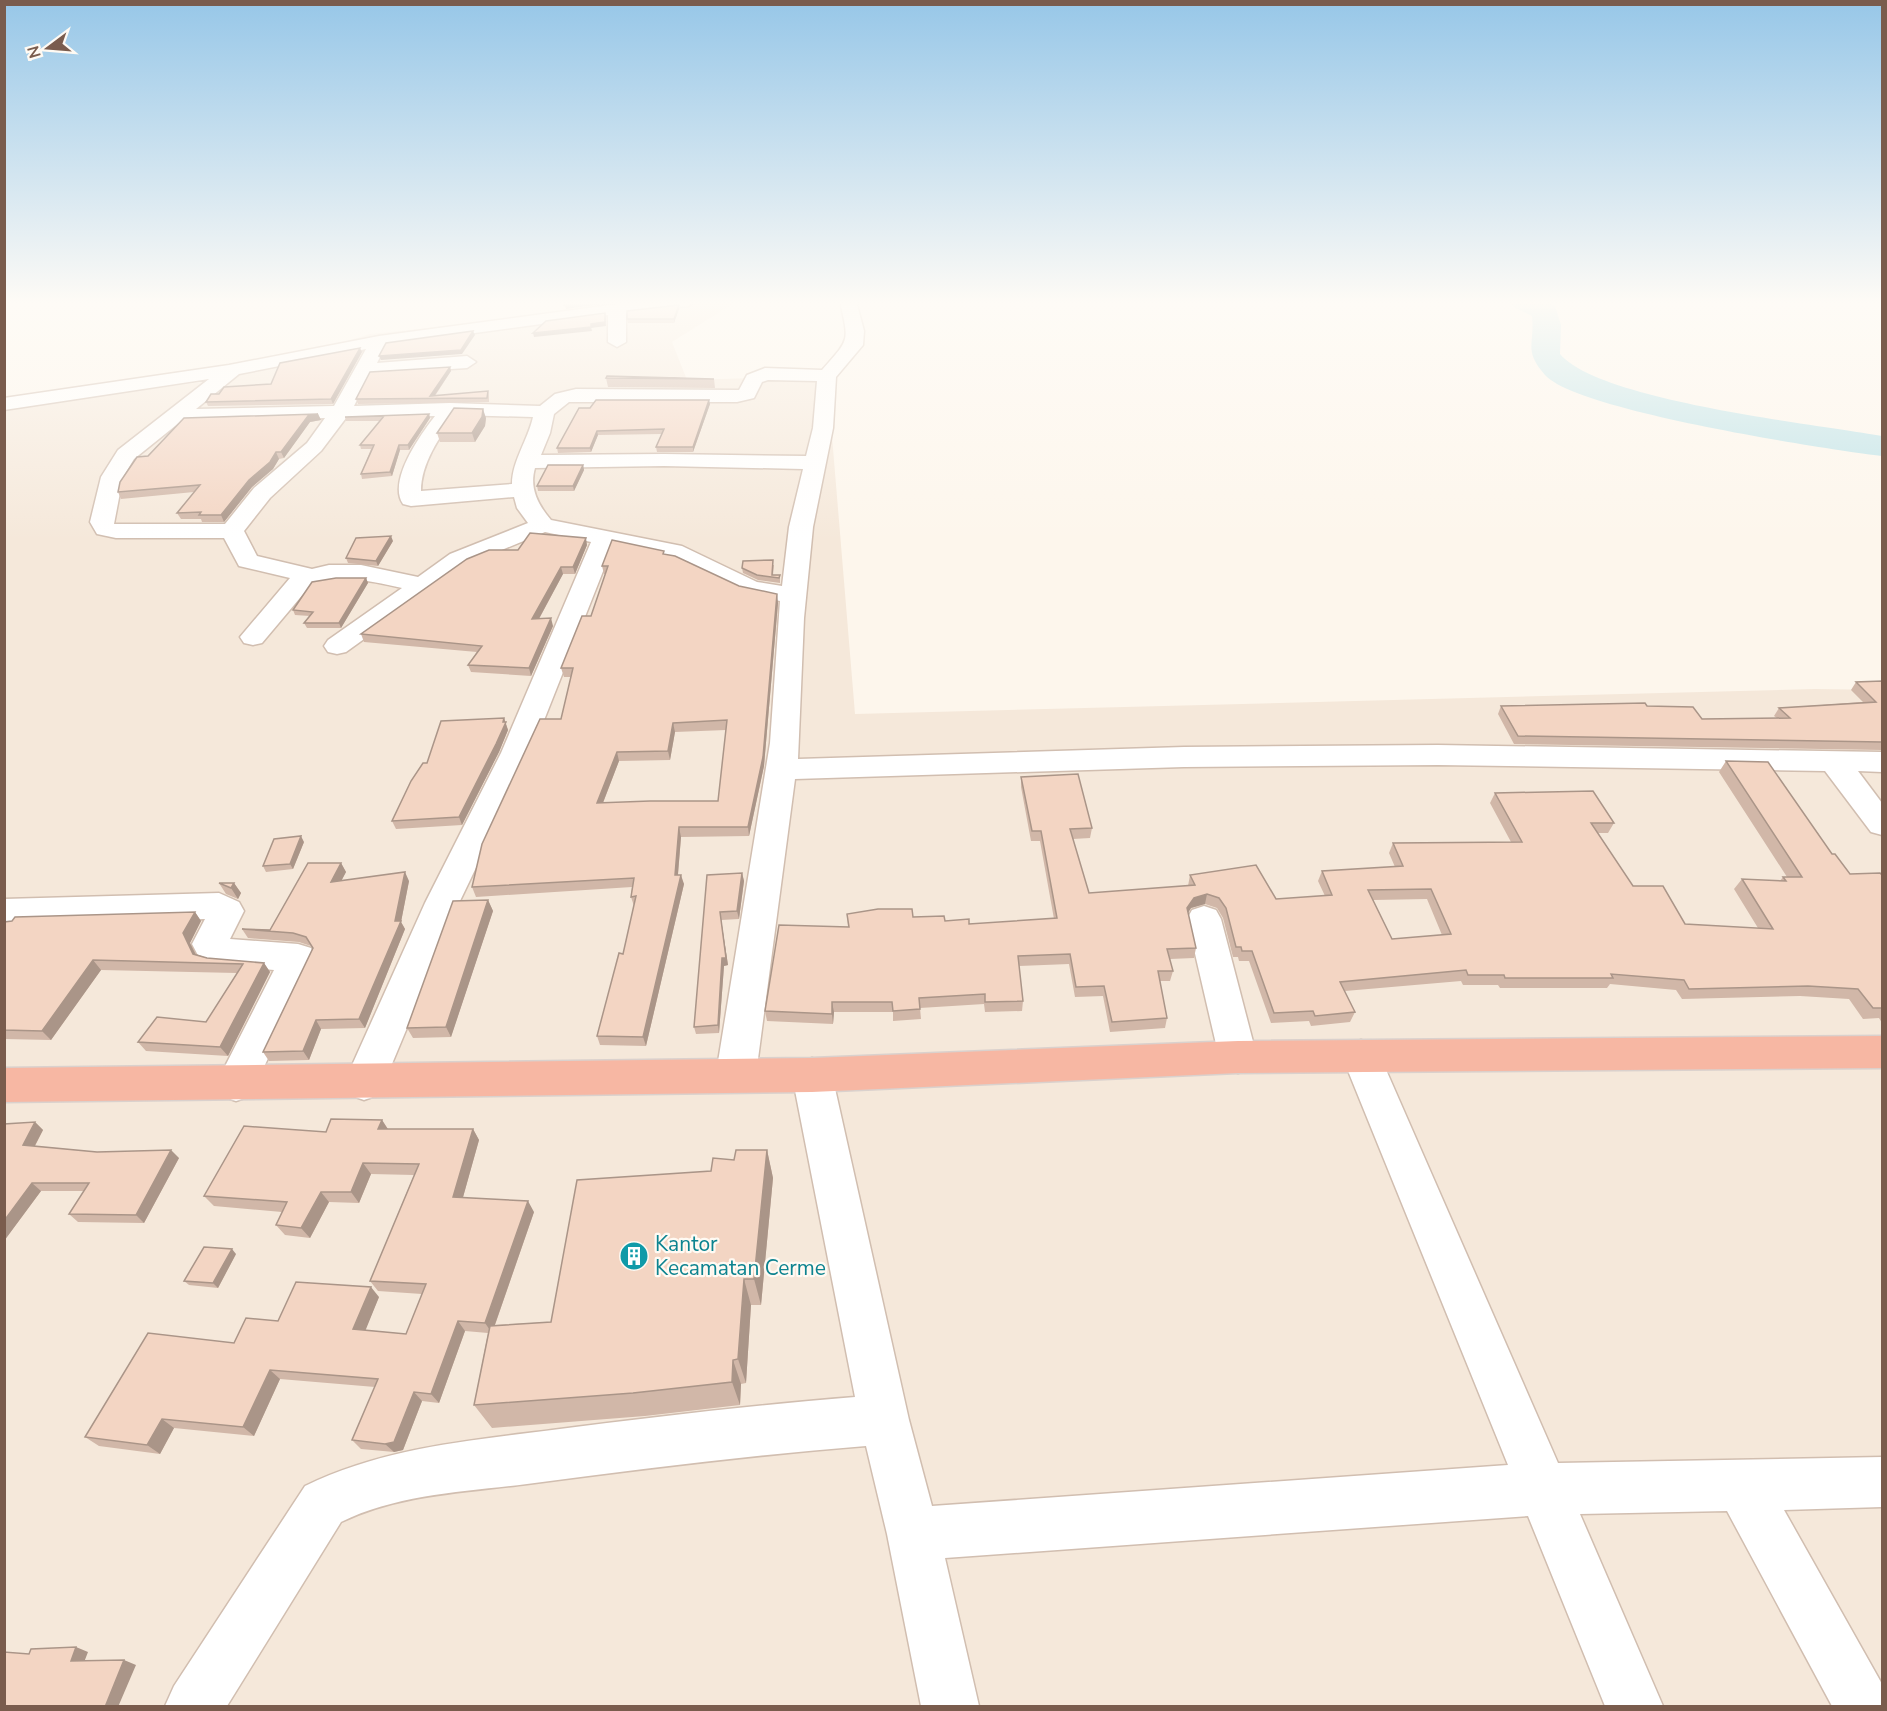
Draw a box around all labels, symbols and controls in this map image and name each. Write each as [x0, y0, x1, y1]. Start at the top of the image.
north arrow [18, 18, 78, 78]
text: N [22, 43, 47, 61]
place label: Kantor Kecamatan Cerme [655, 1230, 826, 1282]
building icon: Kantor Kecamatan Cerme [618, 1240, 650, 1272]

